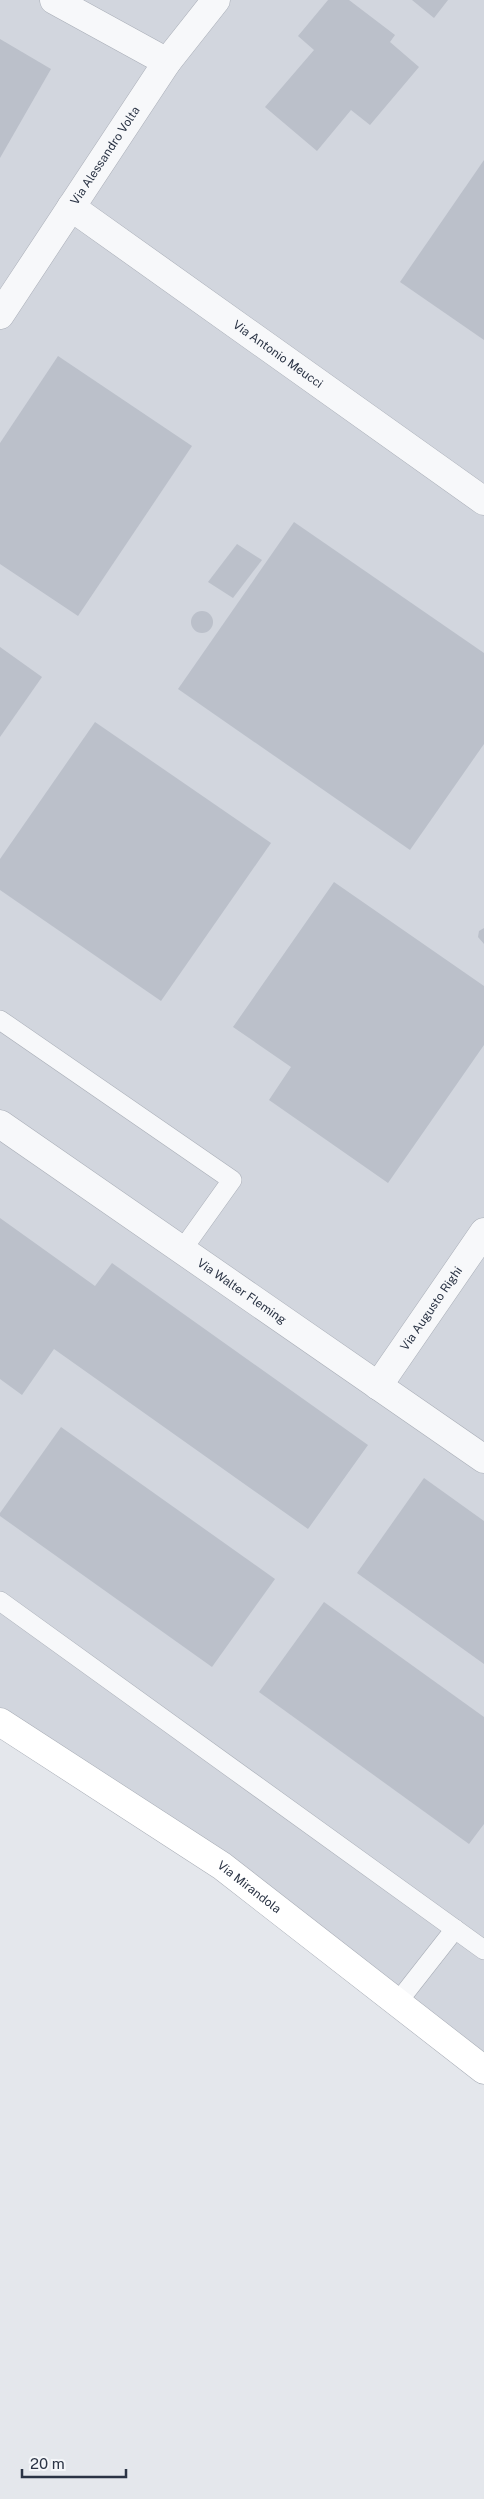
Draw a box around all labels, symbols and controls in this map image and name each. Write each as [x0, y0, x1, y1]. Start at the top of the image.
street label: Via Alessandro Volta [68, 104, 143, 207]
street label: Via Antonio Meucci [230, 318, 326, 391]
street label: Via Walter Fleming [195, 1256, 289, 1327]
street label: Via Augusto Righi [398, 1264, 465, 1353]
street label: Via Mirandola [215, 1858, 284, 1916]
scale bar [22, 2446, 126, 2478]
text: 20 m [30, 2455, 65, 2472]

